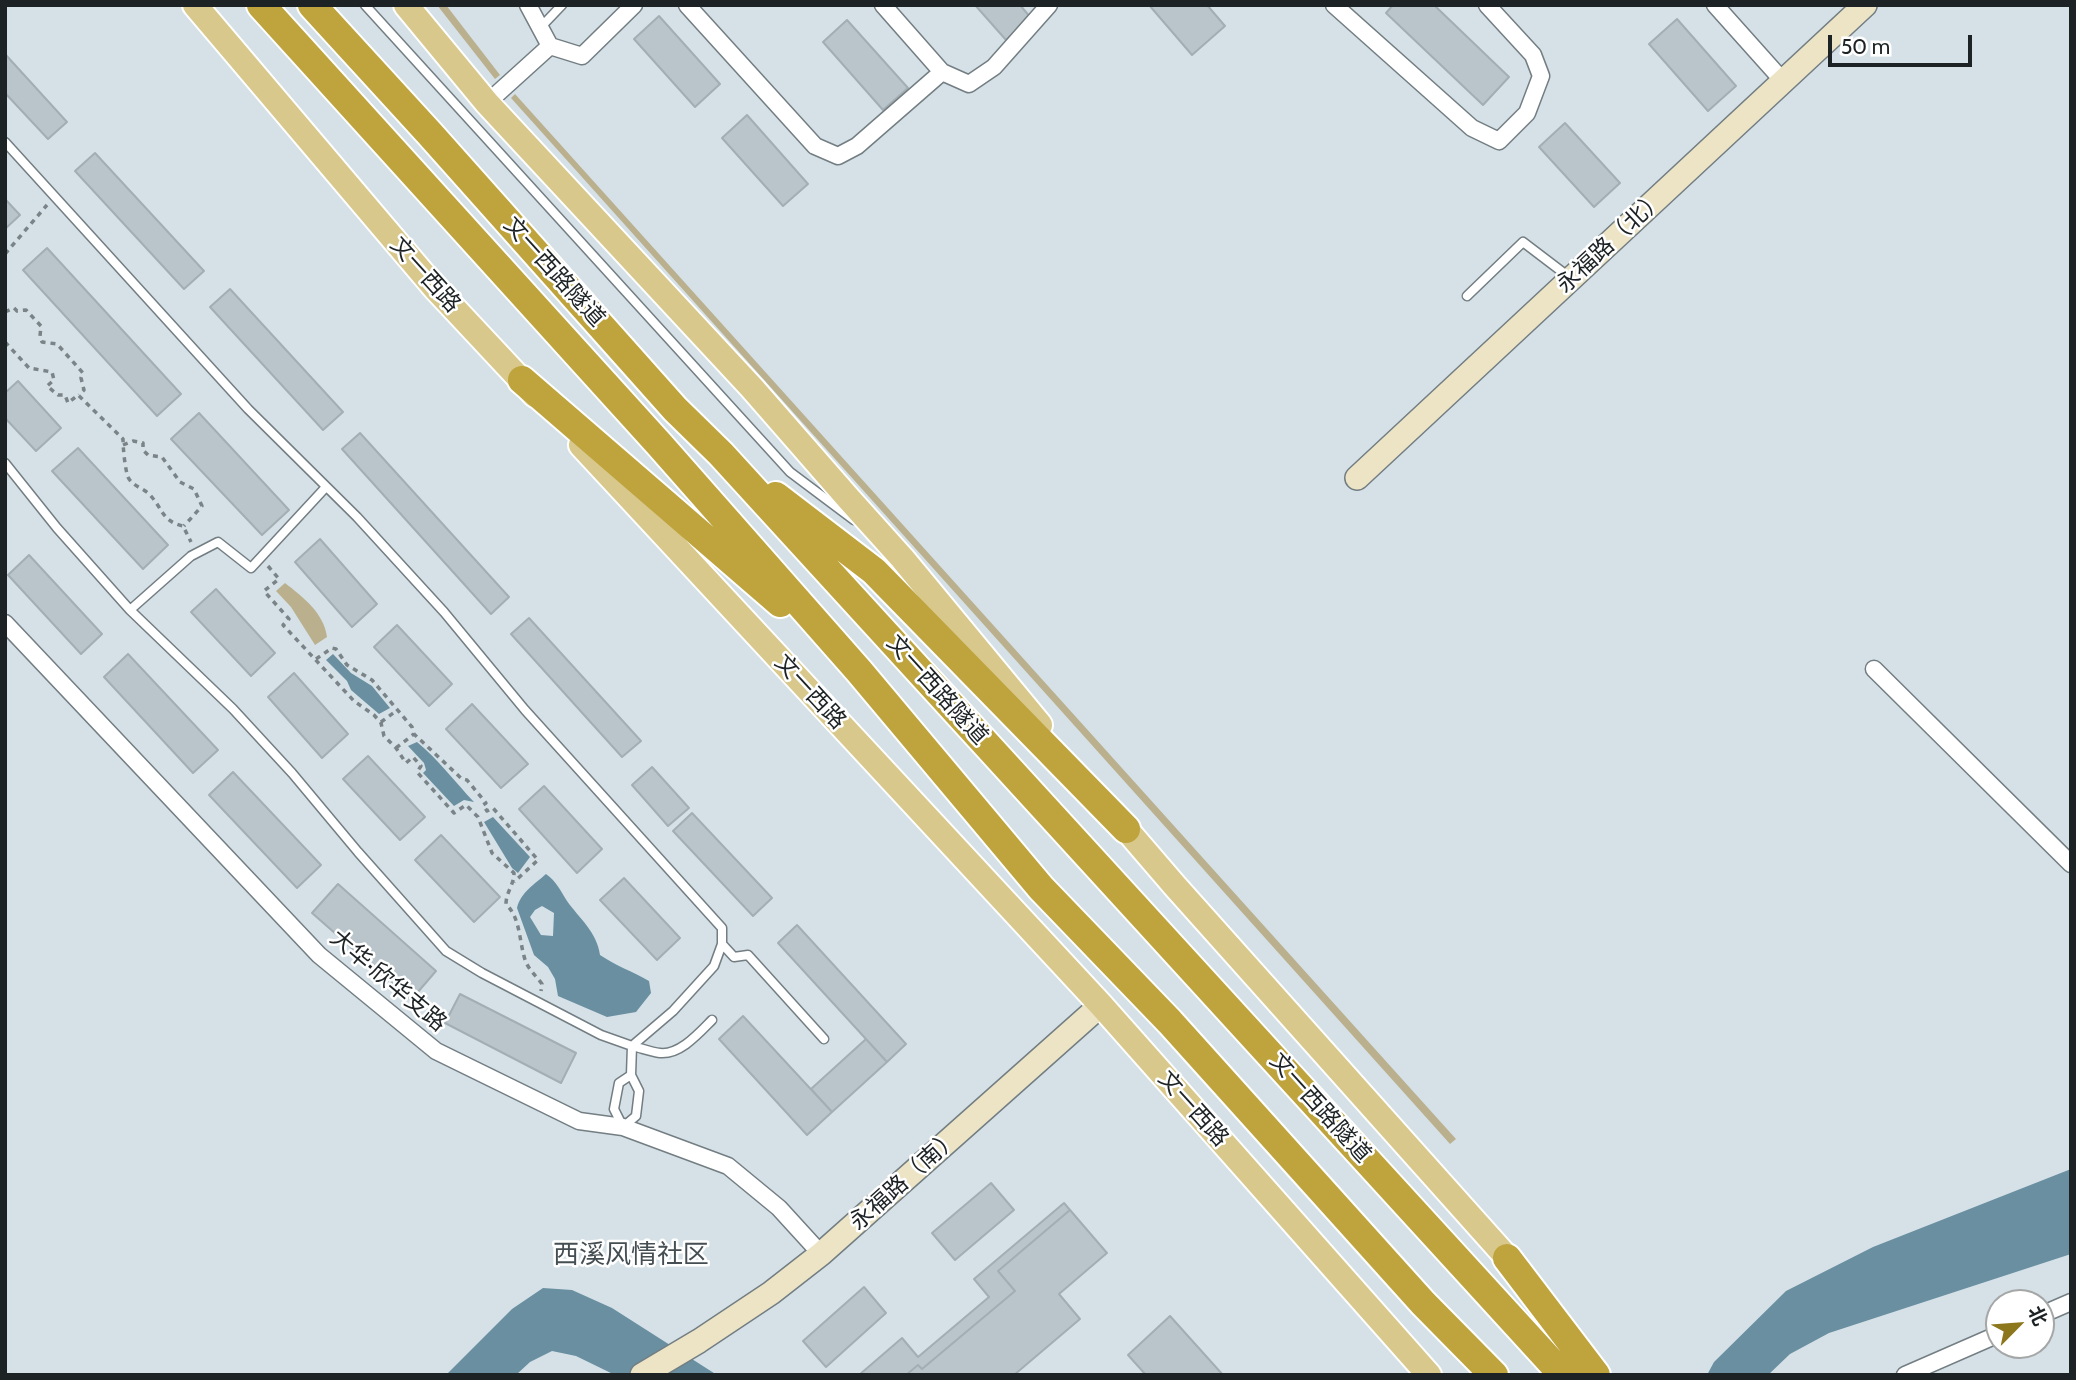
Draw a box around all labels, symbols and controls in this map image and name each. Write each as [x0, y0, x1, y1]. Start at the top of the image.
scale bar [1831, 21, 1974, 65]
text: 50 m [1841, 34, 1890, 59]
street label: 永福路（北） [1551, 185, 1671, 299]
street label: 文一西路隧道 [498, 211, 610, 333]
street label: 文一西路 [384, 232, 466, 318]
street label: 文一西路隧道 [881, 629, 993, 751]
street label: 文一西路 [769, 649, 851, 735]
street label: 大华·欣华支路 [324, 924, 452, 1038]
street label: 文一西路隧道 [1264, 1047, 1376, 1169]
street label: 文一西路 [1152, 1066, 1234, 1152]
street label: 永福路（南） [844, 1124, 966, 1236]
district label: 西溪风情社区 [553, 1239, 709, 1271]
north arrow [1985, 1289, 2055, 1359]
text: 北 [2023, 1302, 2052, 1329]

